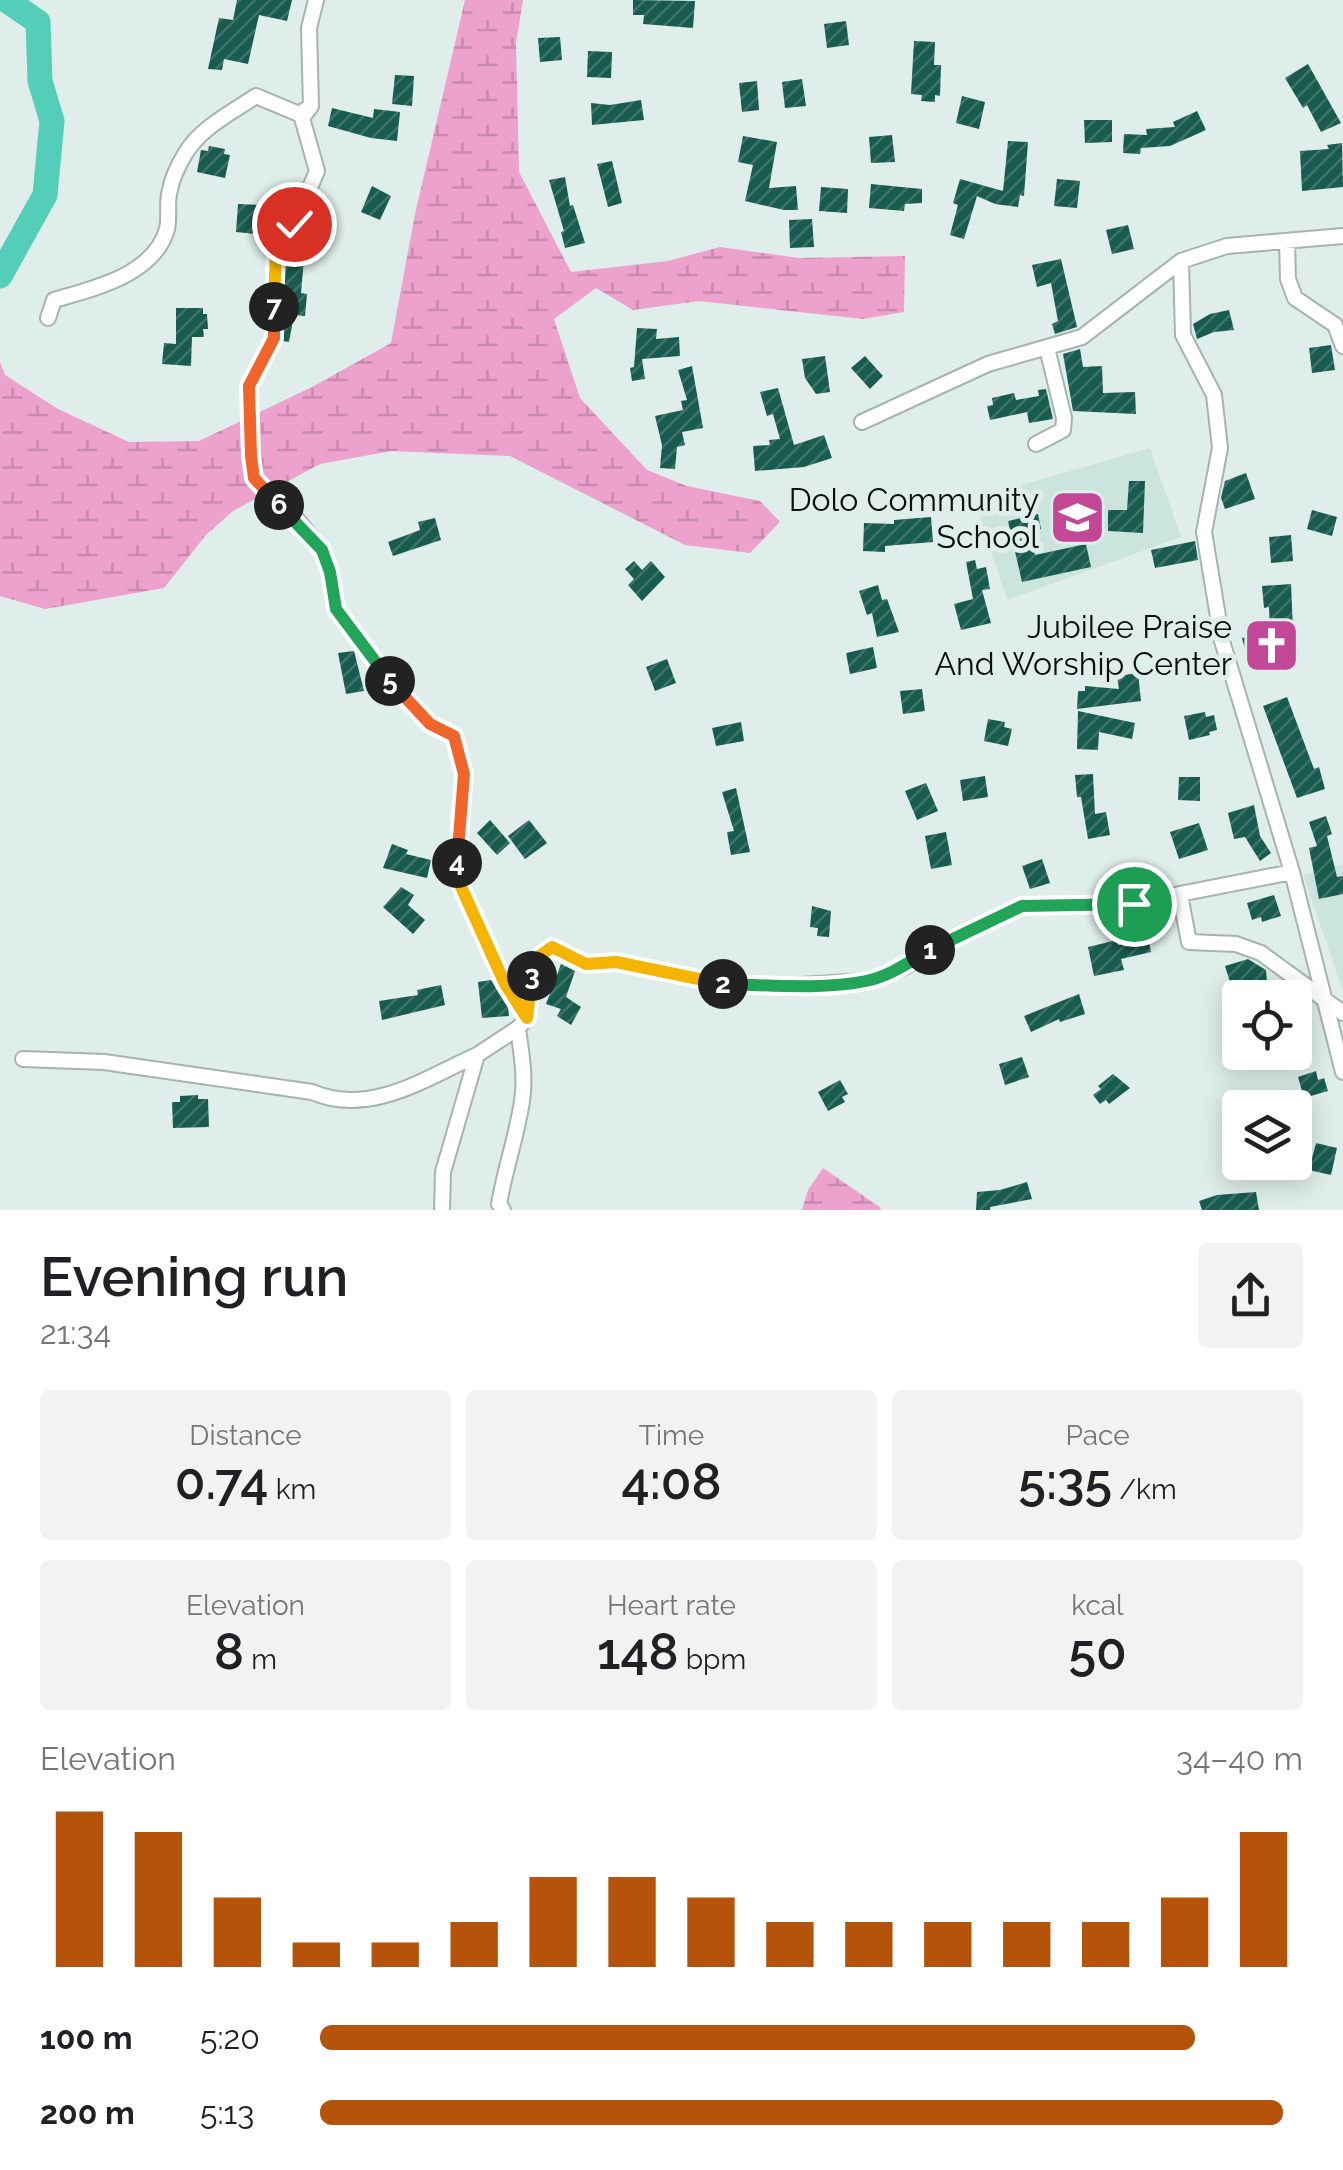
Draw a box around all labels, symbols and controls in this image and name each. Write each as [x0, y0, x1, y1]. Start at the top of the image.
pin [252, 182, 337, 267]
icon: check [267, 197, 322, 252]
pin: 7 [249, 282, 299, 332]
text: 7 [266, 290, 282, 323]
pin: 6 [254, 480, 304, 530]
place label: Dolo Community School [789, 481, 1039, 555]
text: 6 [271, 488, 288, 521]
school or university icon: Dolo Community School [1048, 488, 1108, 548]
place label: Jubilee Praise And Worship Center [934, 608, 1232, 682]
church icon: Jubilee Praise And Worship Center [1241, 615, 1301, 675]
pin: 5 [365, 656, 415, 706]
text: 5 [382, 664, 398, 697]
pin: 4 [432, 838, 482, 888]
text: 4 [449, 846, 465, 879]
pin [1092, 862, 1177, 947]
icon: arrive [1107, 877, 1162, 932]
pin: 1 [905, 925, 955, 975]
text: 1 [923, 933, 937, 966]
pin: 3 [507, 951, 557, 1001]
text: 3 [524, 959, 540, 992]
pin: 2 [698, 959, 748, 1009]
text: 2 [715, 967, 731, 1000]
map controls [1222, 980, 1312, 1180]
button: locate [1222, 980, 1312, 1070]
button: layers [1222, 1090, 1312, 1180]
button: share [1198, 1243, 1303, 1348]
text: Evening run [40, 1244, 348, 1309]
text: 21:34 [40, 1314, 111, 1351]
text: Distance [189, 1419, 302, 1452]
text: Time [639, 1419, 704, 1452]
text: Pace [1065, 1419, 1130, 1452]
text: 0.74 [175, 1452, 269, 1511]
text: 4:08 [621, 1452, 722, 1511]
text: 5:35 [1018, 1452, 1112, 1511]
text: km [269, 1473, 316, 1506]
text: /km [1112, 1473, 1177, 1506]
text: Elevation [186, 1589, 305, 1622]
text: Heart rate [607, 1589, 736, 1622]
text: kcal [1071, 1589, 1124, 1622]
text: 8 [214, 1622, 244, 1681]
text: 148 [597, 1622, 679, 1681]
text: 50 [1068, 1622, 1127, 1681]
text: m [244, 1643, 277, 1676]
text: bpm [679, 1643, 746, 1676]
text: Elevation [40, 1740, 176, 1777]
text: 34–40 m [1176, 1740, 1303, 1777]
text: 100 m [40, 2019, 133, 2056]
text: 5:20 [200, 2019, 260, 2056]
text: 200 m [40, 2094, 135, 2131]
text: 5:13 [200, 2094, 254, 2131]

